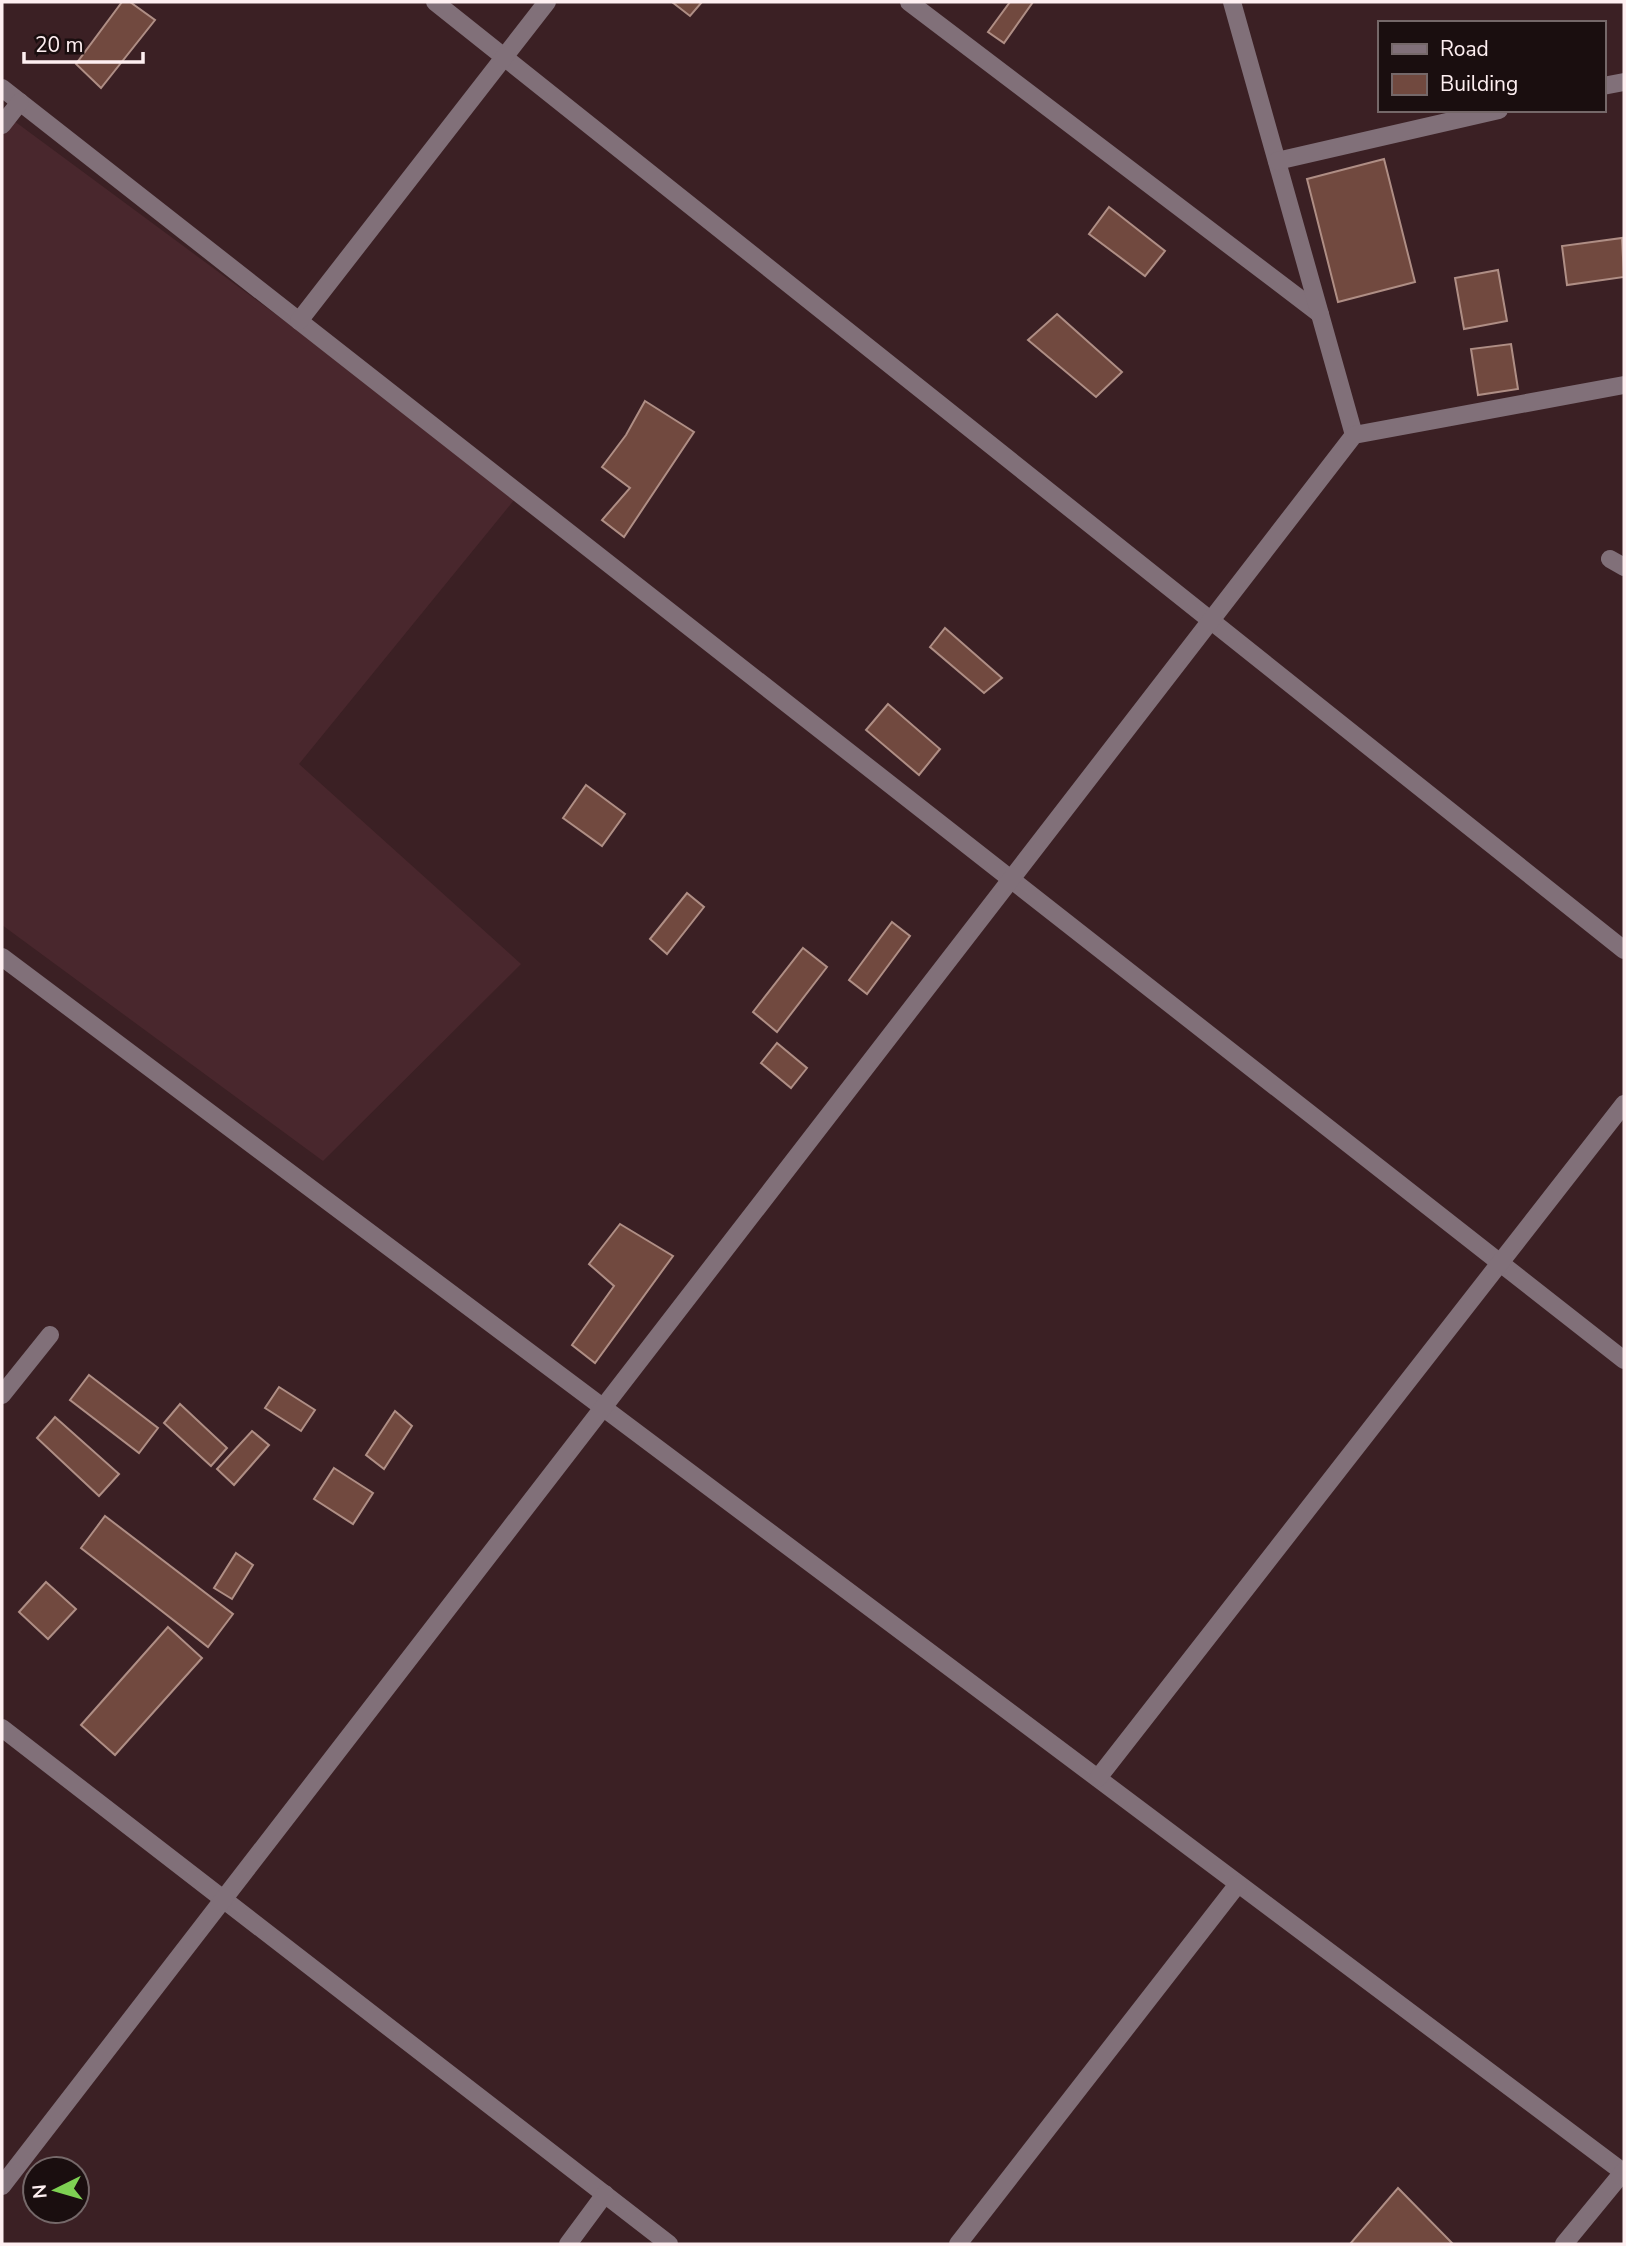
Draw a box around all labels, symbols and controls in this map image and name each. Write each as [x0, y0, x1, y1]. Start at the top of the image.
scale bar [24, 21, 144, 65]
legend [1378, 21, 1605, 112]
text: 20 m [35, 31, 84, 59]
text: Road [1440, 35, 1489, 63]
text: Building [1440, 70, 1518, 98]
north arrow [21, 2155, 91, 2225]
text: N [26, 2183, 54, 2200]

